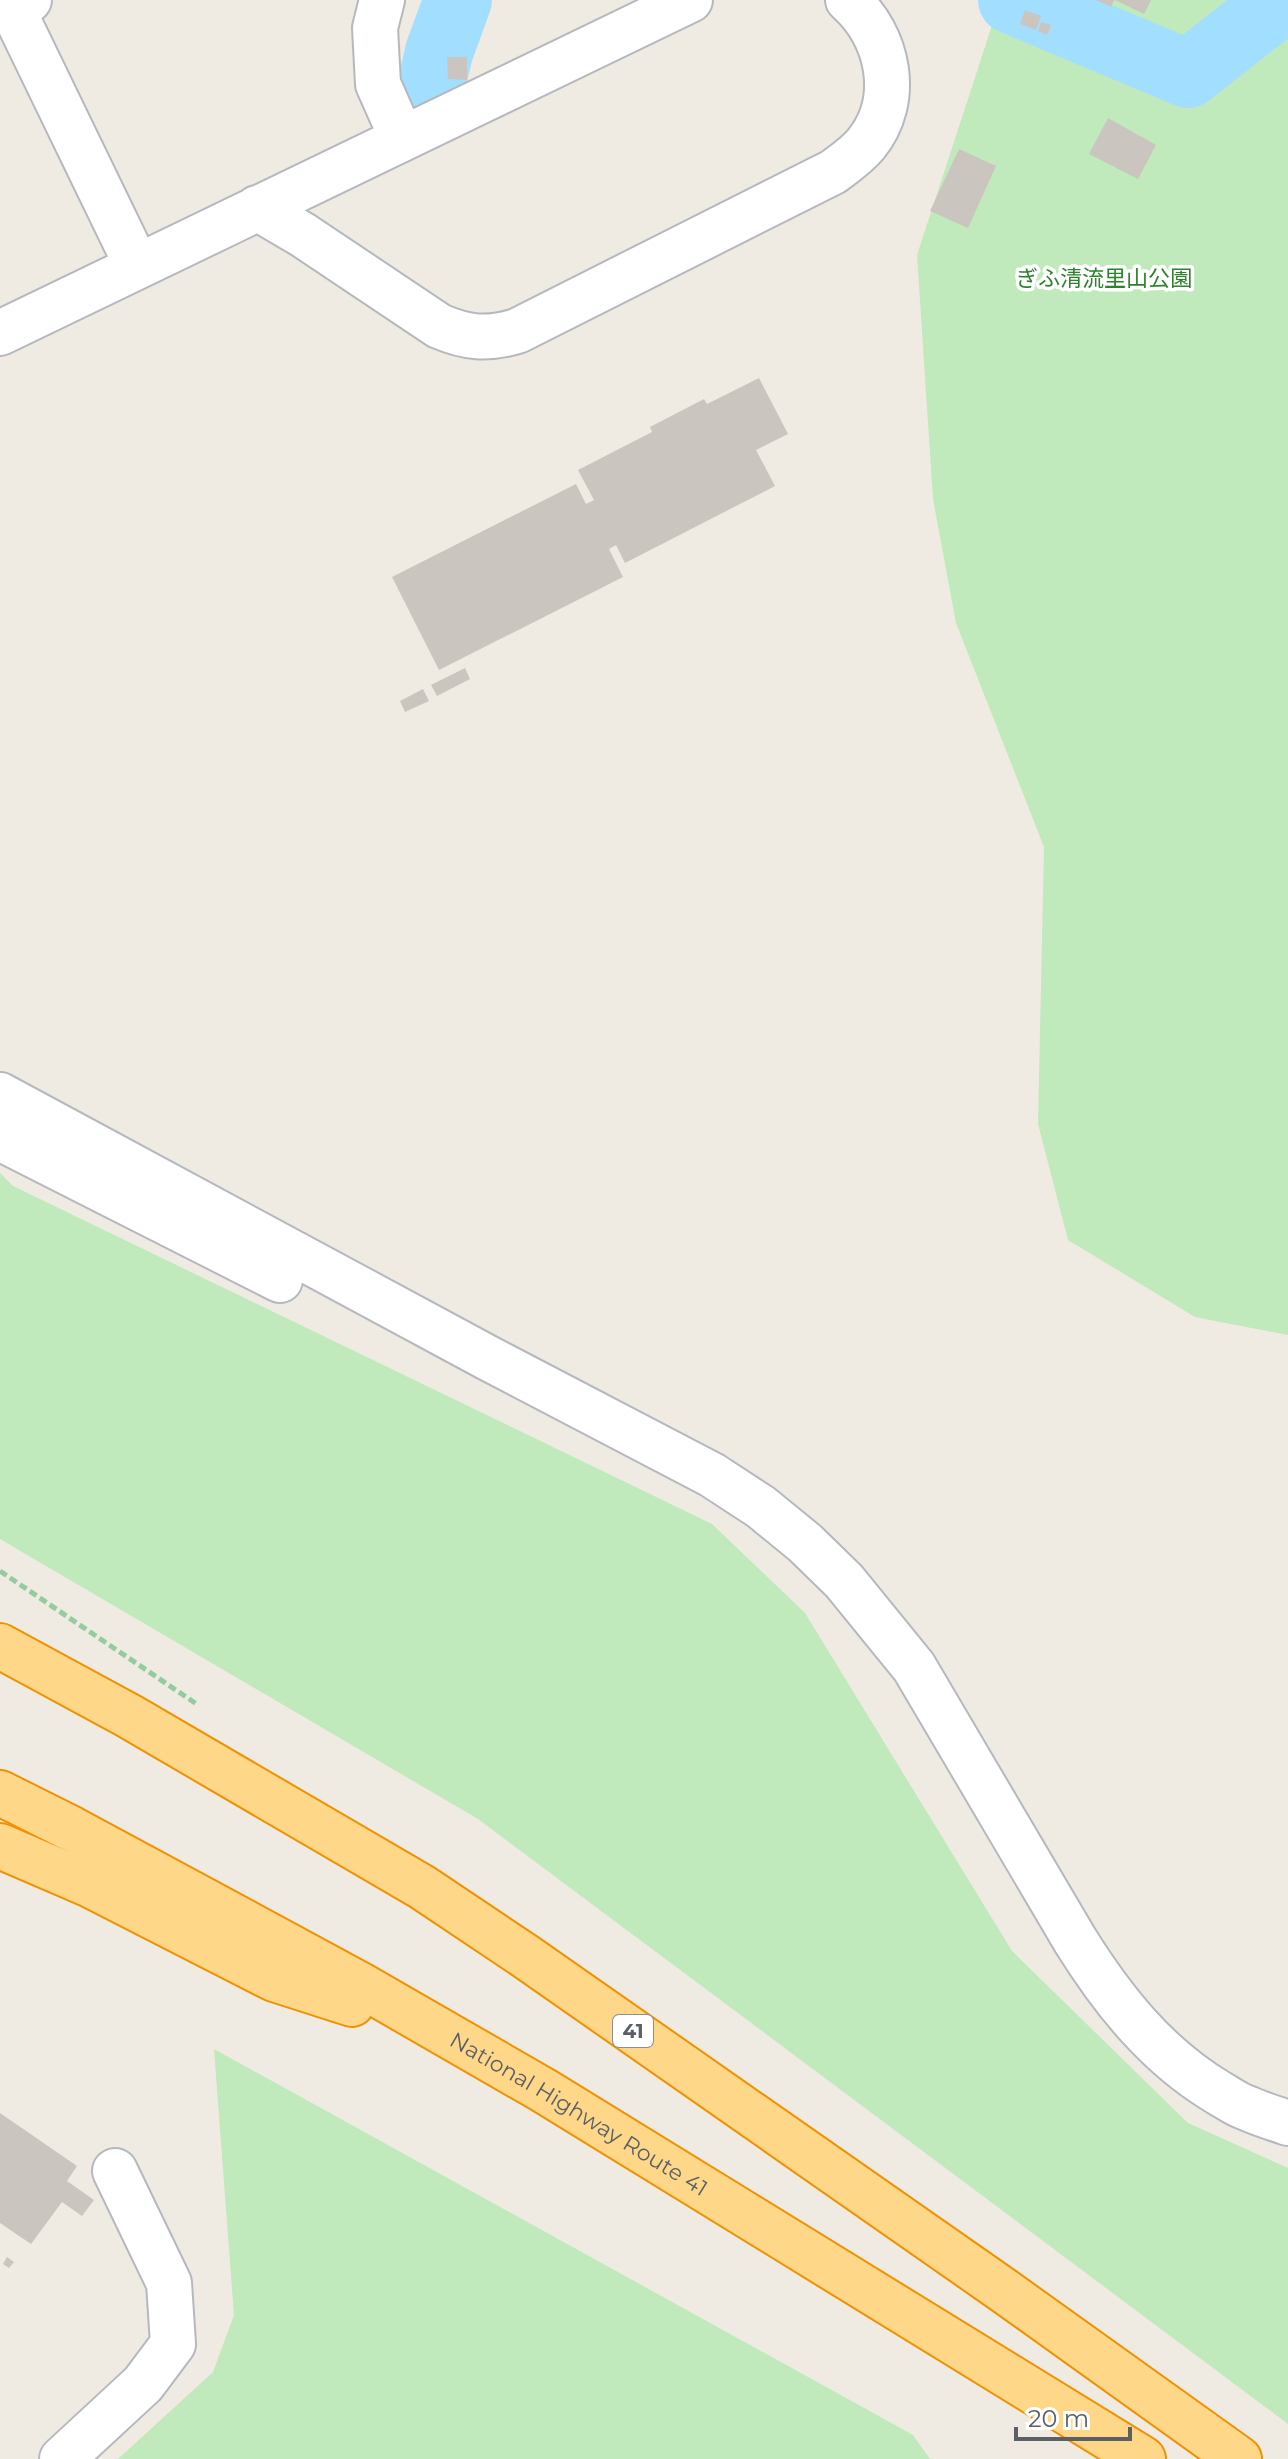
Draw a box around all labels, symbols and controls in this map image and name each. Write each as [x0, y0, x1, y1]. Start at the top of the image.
park label: ぎふ清流里山公園 [1016, 265, 1192, 292]
road number: 41 [613, 2015, 653, 2047]
street label: National Highway Route 41 [445, 2026, 712, 2202]
scale bar [1016, 2391, 1130, 2441]
text: 20 m [1028, 2404, 1089, 2433]

